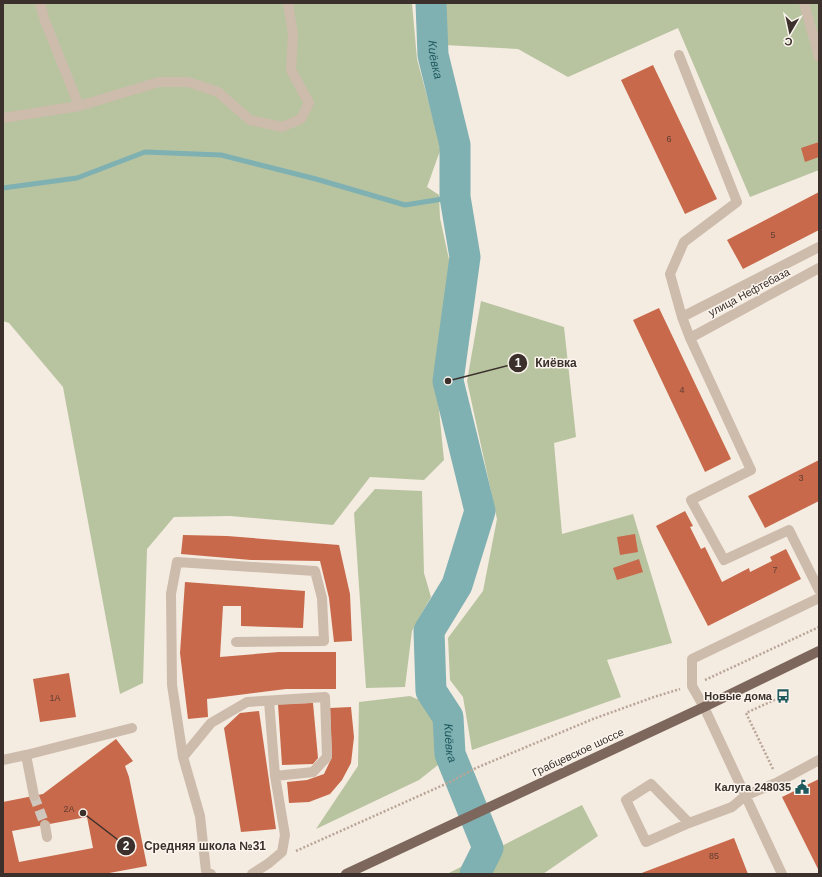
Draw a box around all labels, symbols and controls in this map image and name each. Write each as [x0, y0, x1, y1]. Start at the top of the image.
north arrow [770, 12, 810, 52]
text: С [784, 35, 793, 48]
water label: Киёвка [425, 40, 446, 81]
house number: 6 [666, 134, 672, 144]
house number: 5 [770, 230, 776, 240]
street label: улица Нефтебаза [706, 265, 792, 318]
callout: Киёвка [508, 351, 585, 375]
text: 1 [515, 356, 522, 370]
text: Киёвка [535, 356, 577, 370]
house number: 4 [679, 385, 685, 395]
house number: 3 [798, 473, 804, 483]
house number: 7 [772, 565, 778, 575]
bus stop icon: Новые дома [775, 688, 791, 704]
place label: Новые дома [704, 690, 773, 702]
house number: 1А [49, 693, 61, 703]
water label: Киёвка [441, 723, 460, 765]
street label: Грабцевское шоссе [530, 725, 626, 779]
public building icon: Калуга 248035 [794, 779, 810, 795]
place label: Калуга 248035 [715, 781, 791, 793]
house number: 2А [63, 804, 75, 814]
callout: Средняя школа №31 [116, 834, 274, 858]
text: 2 [123, 839, 130, 853]
text: Средняя школа №31 [144, 839, 266, 853]
house number: 85 [709, 851, 719, 861]

